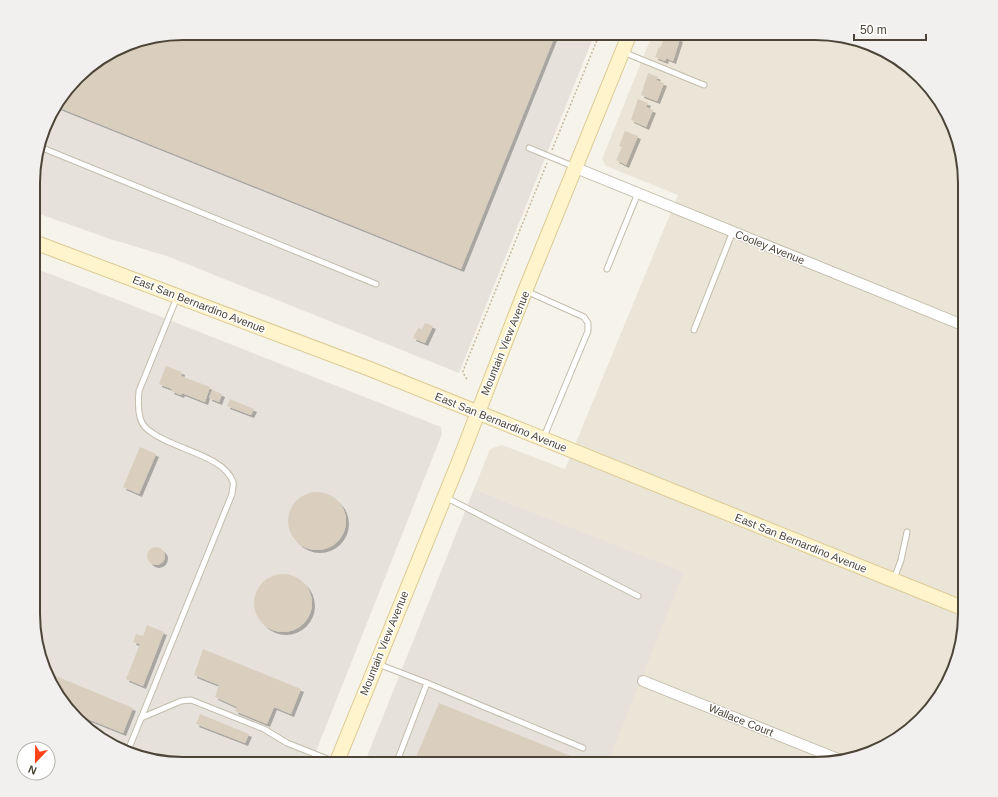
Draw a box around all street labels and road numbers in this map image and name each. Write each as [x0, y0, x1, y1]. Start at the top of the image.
street label: Cooley Avenue [734, 228, 806, 266]
street label: East San Bernardino Avenue [131, 273, 267, 335]
street label: Mountain View Avenue [479, 289, 531, 397]
street label: East San Bernardino Avenue [433, 390, 569, 454]
street label: East San Bernardino Avenue [733, 511, 869, 575]
street label: Mountain View Avenue [358, 589, 410, 697]
street label: Wallace Court [707, 702, 775, 738]

